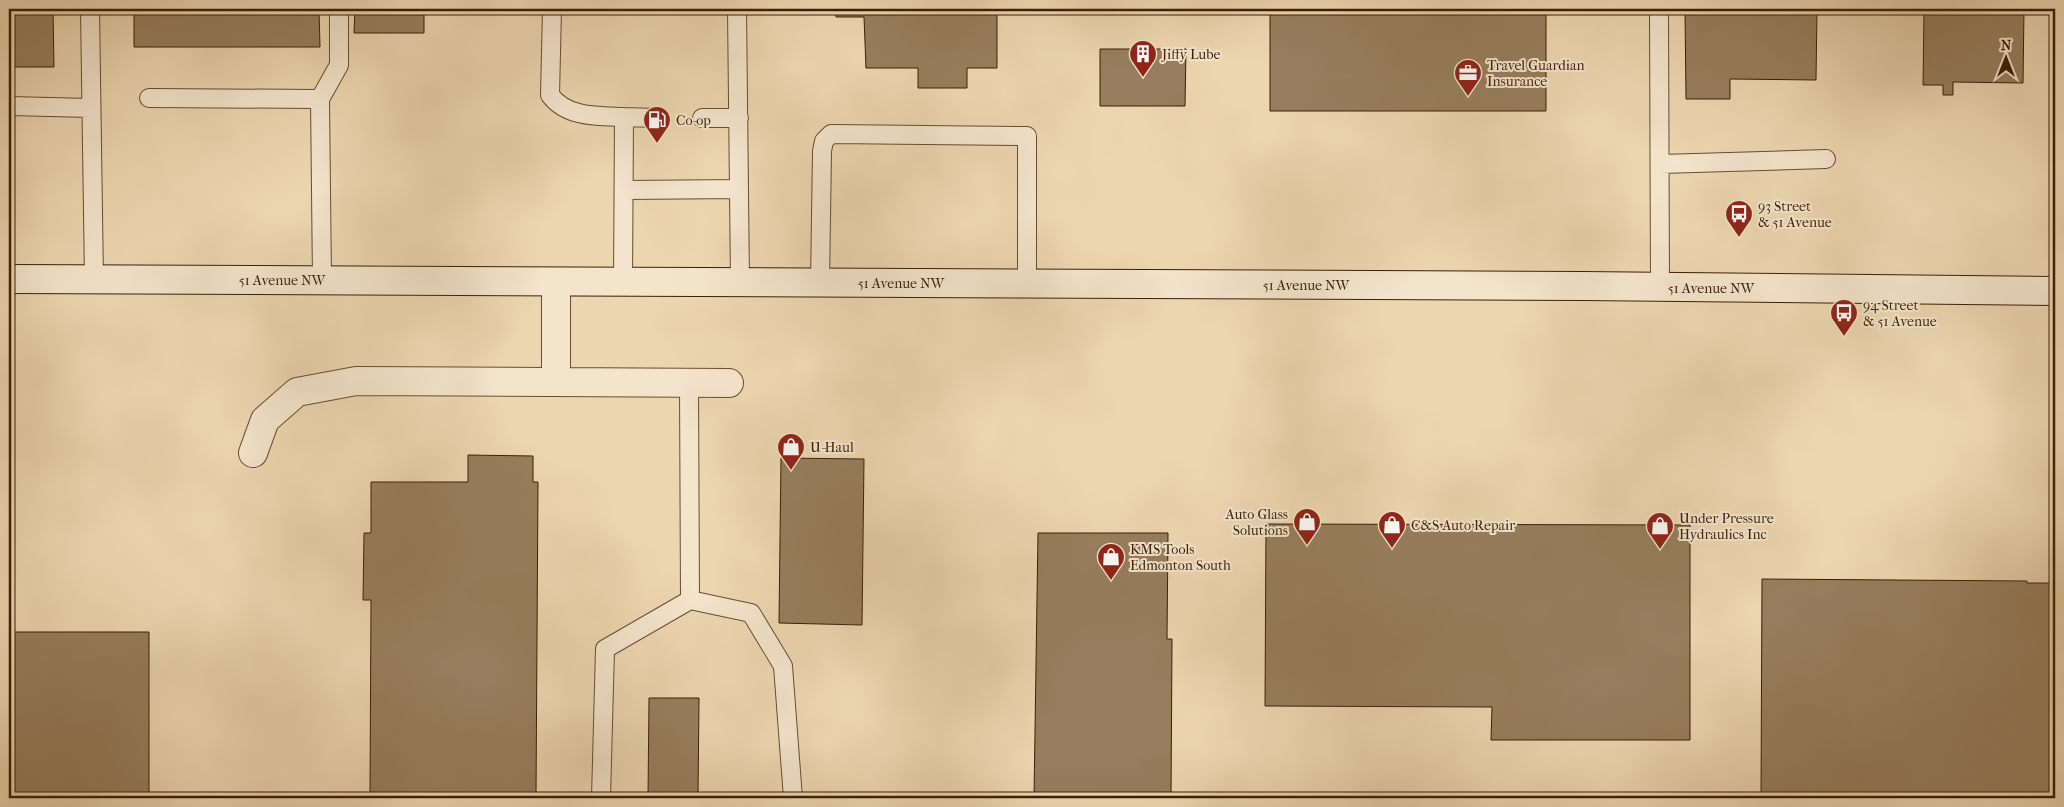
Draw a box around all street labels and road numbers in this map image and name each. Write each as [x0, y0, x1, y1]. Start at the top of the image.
street label: 51 Avenue NW [239, 272, 327, 289]
street label: 51 Avenue NW [858, 275, 946, 292]
street label: 51 Avenue NW [1263, 277, 1351, 294]
street label: 51 Avenue NW [1668, 280, 1756, 297]

